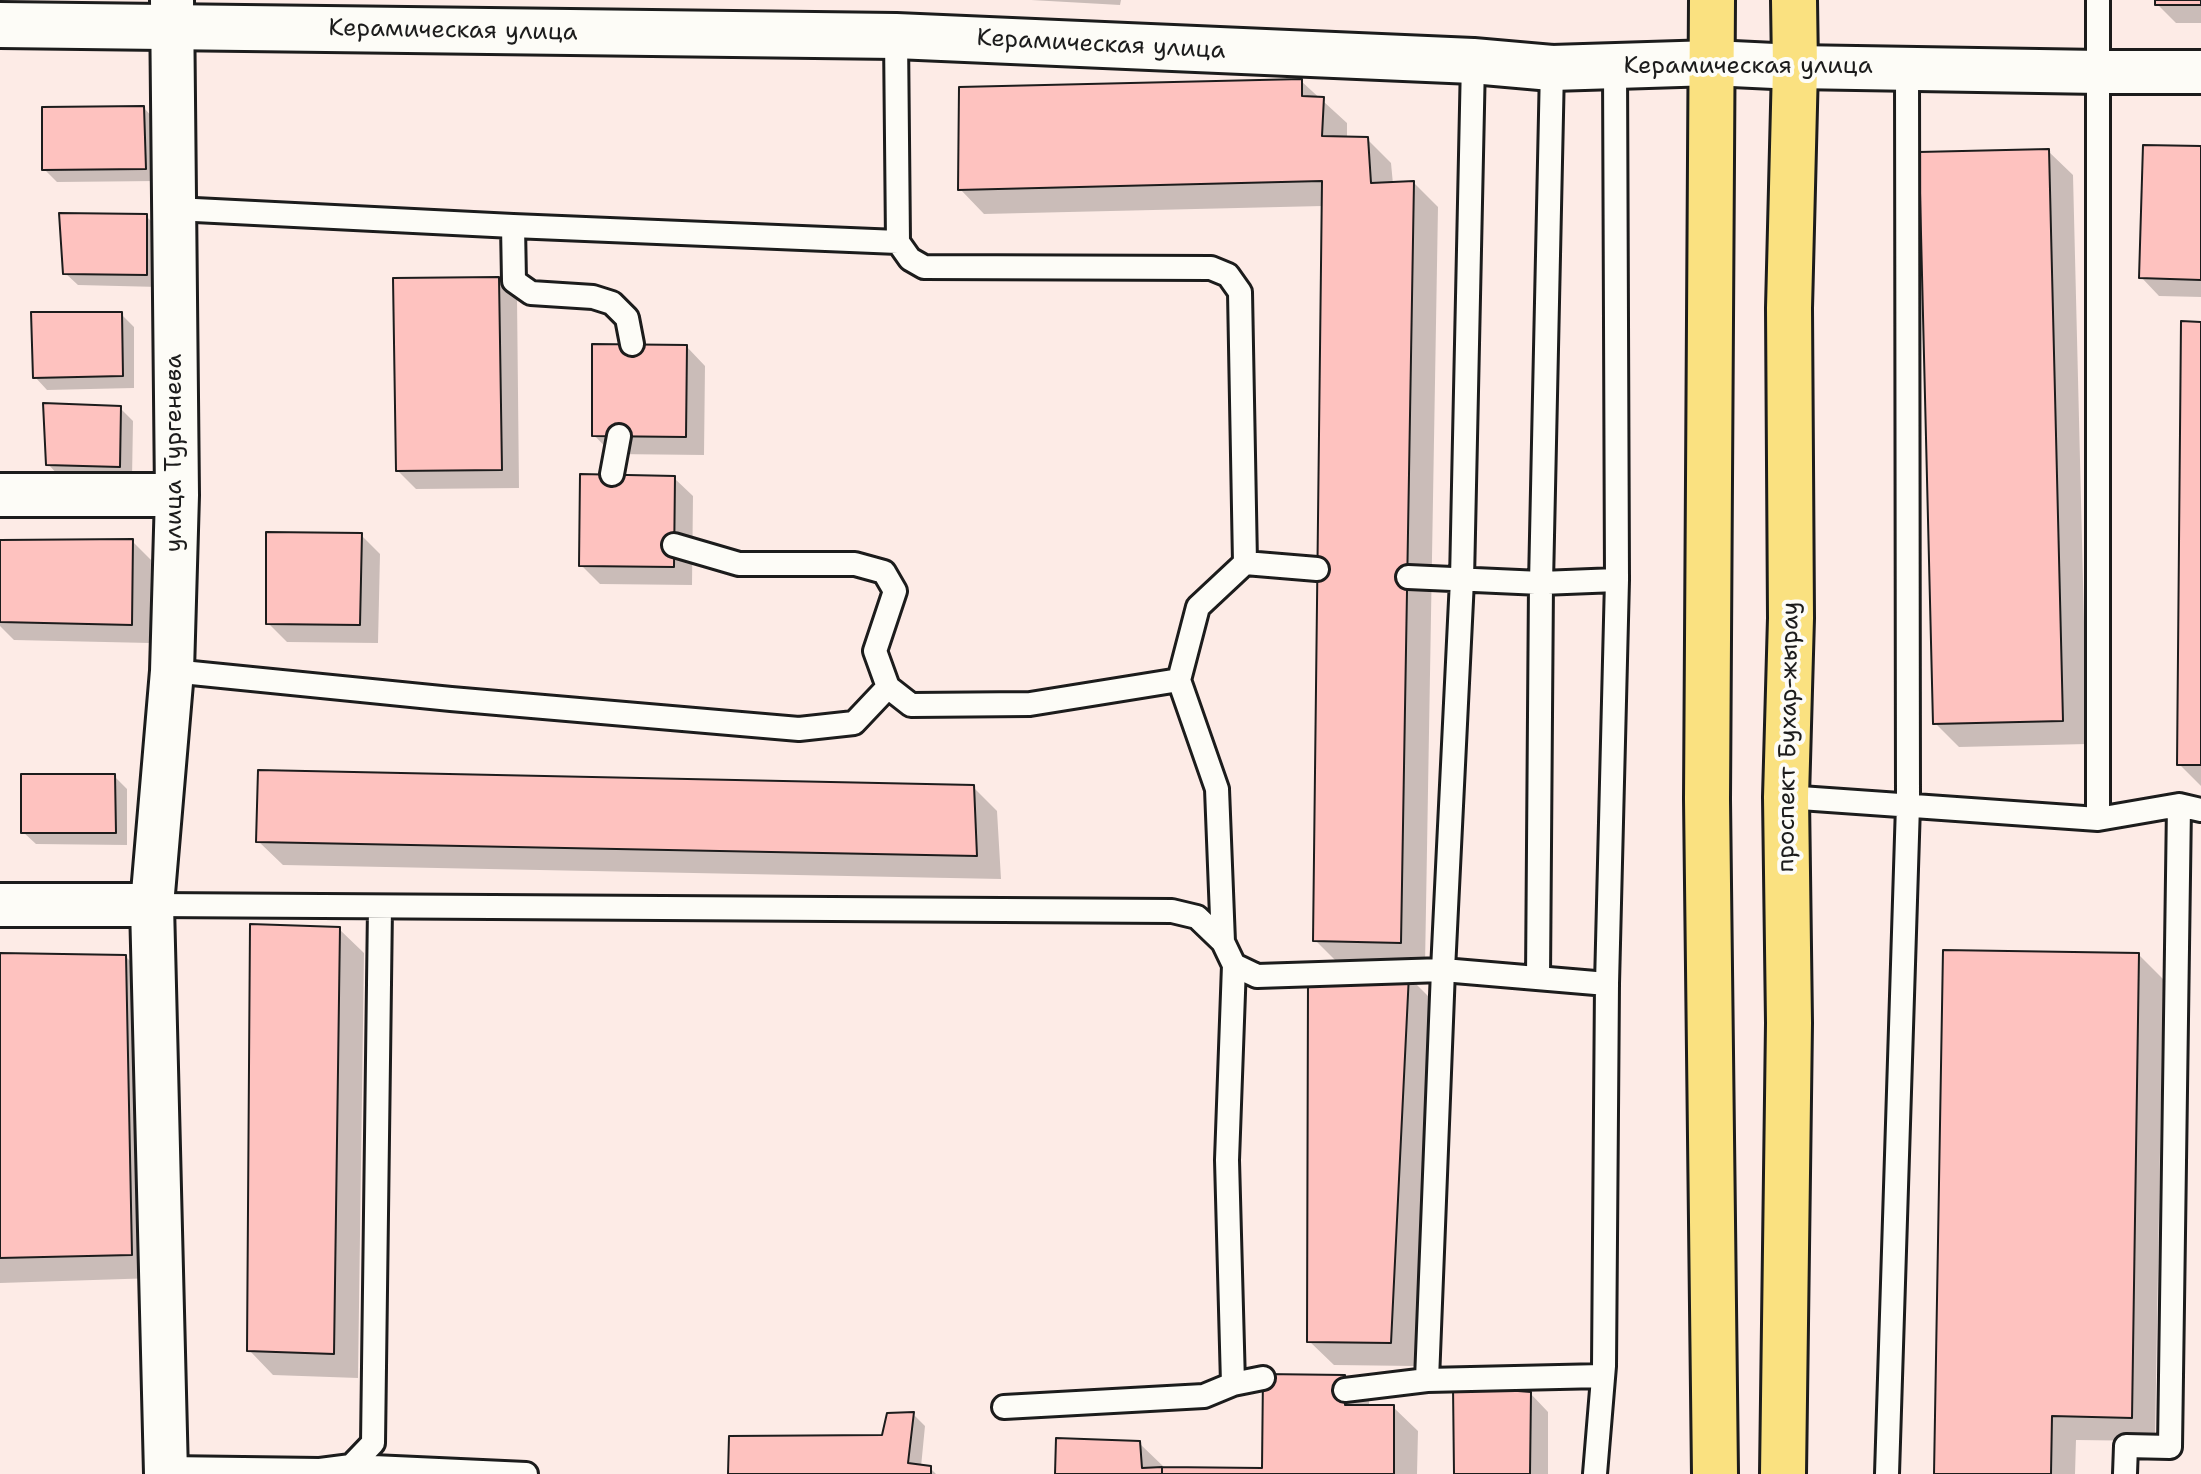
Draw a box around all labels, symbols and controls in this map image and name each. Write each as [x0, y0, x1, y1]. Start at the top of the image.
street label: Керамическая улица [328, 14, 578, 48]
street label: Керамическая улица [976, 24, 1226, 66]
street label: Керамическая улица [1623, 53, 1873, 81]
street label: улица Тургенева [161, 354, 189, 552]
street label: проспект Бухар-жырау [1772, 601, 1806, 873]

